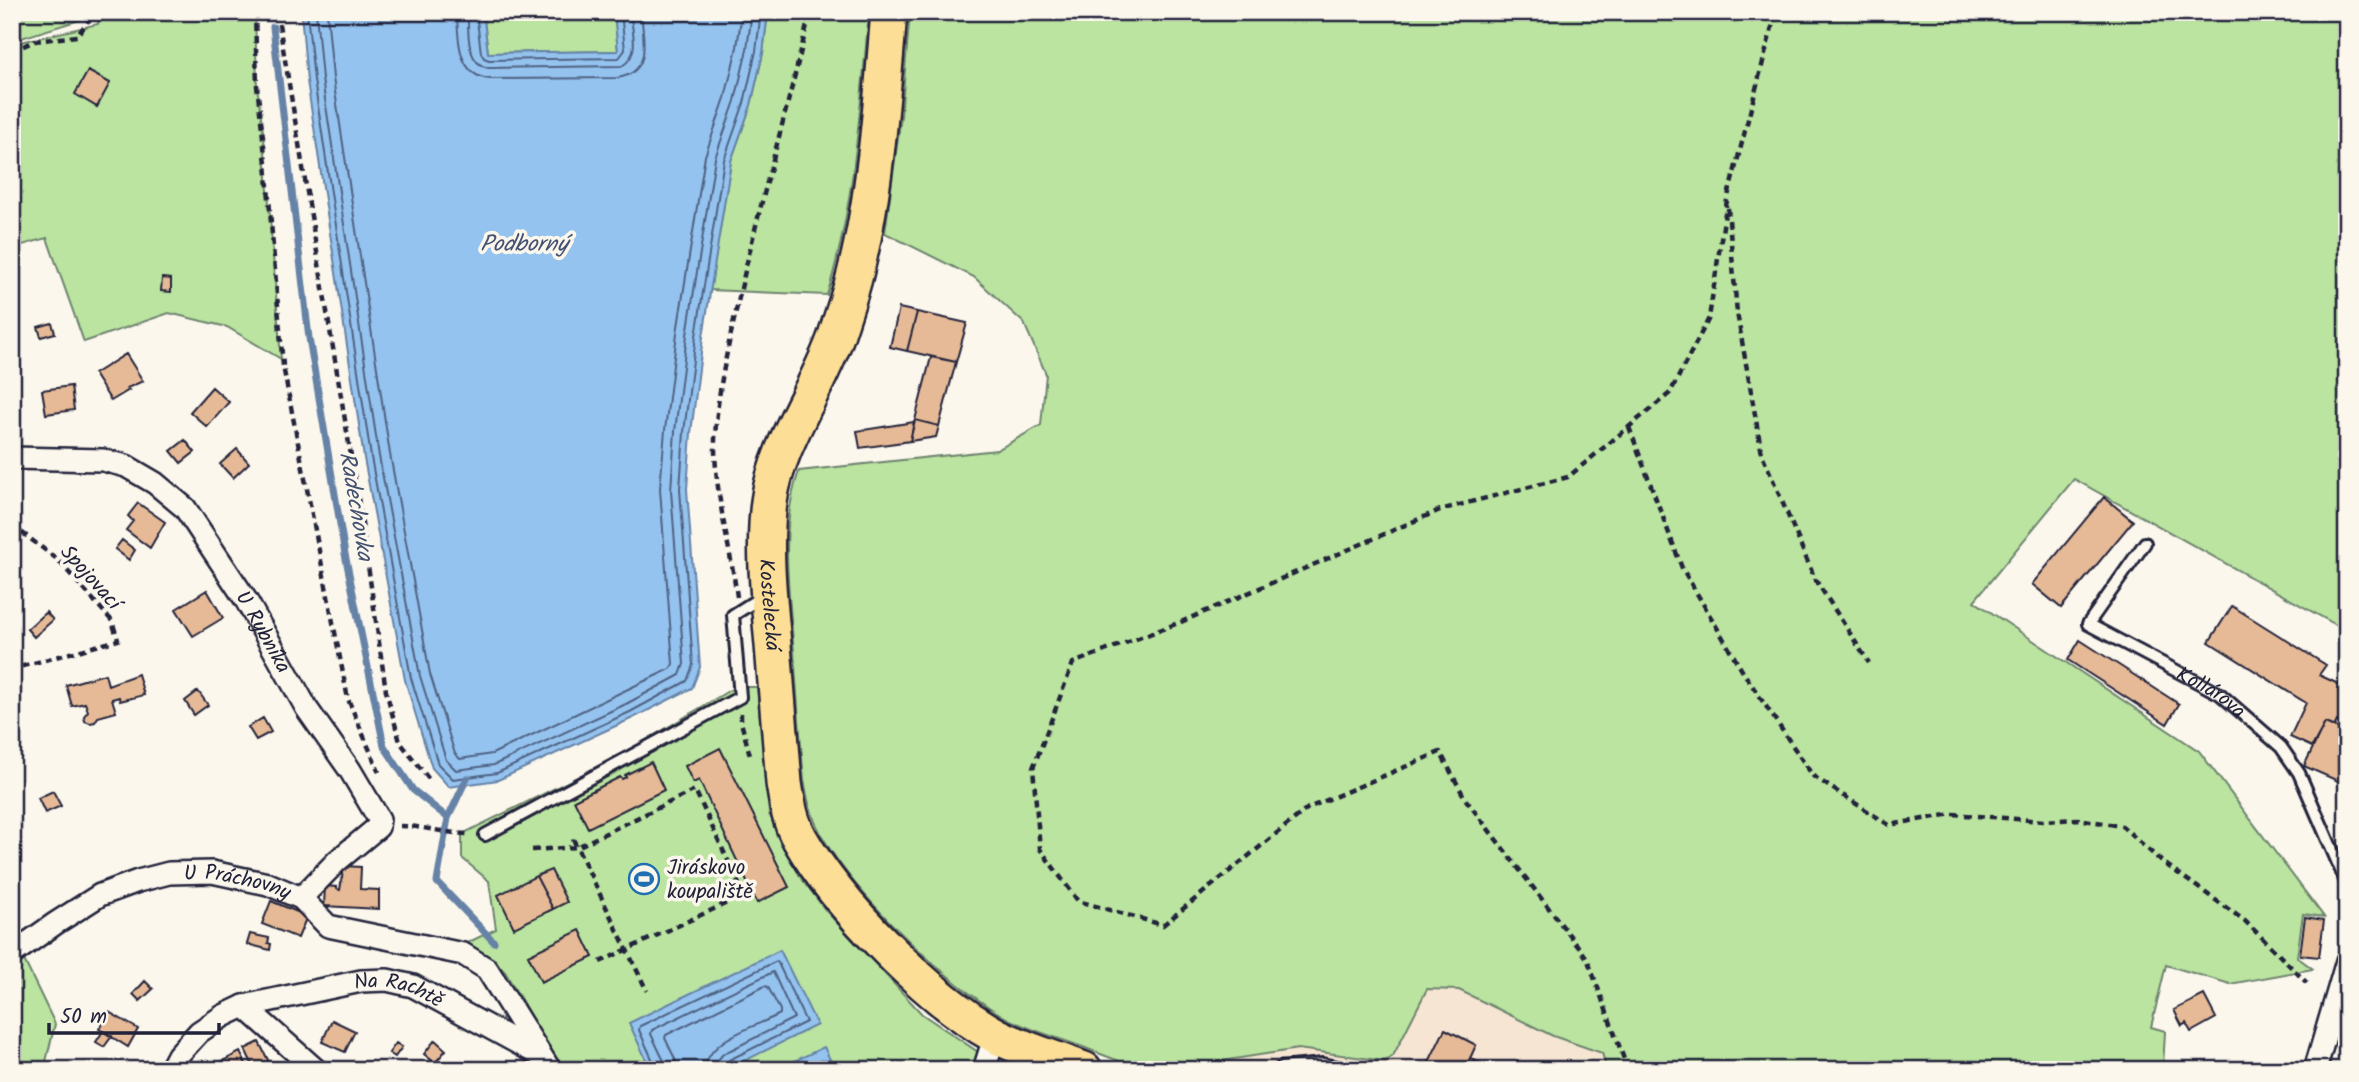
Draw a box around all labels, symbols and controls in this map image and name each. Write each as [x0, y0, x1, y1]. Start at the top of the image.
water label: Podborný [480, 227, 573, 263]
water label: Radechovka [328, 449, 383, 566]
street label: Spojovací [51, 538, 130, 620]
street label: Kostelecká [749, 558, 789, 654]
street label: U Rybníka [226, 584, 299, 680]
street label: Kollárova [2170, 659, 2253, 727]
place label: Jiráskovo koupaliště [667, 852, 754, 909]
street label: U Práchovny [183, 857, 296, 910]
sports icon: Jiráskovo koupaliště [627, 862, 661, 896]
street label: Na Rachtě [351, 965, 450, 1018]
scale bar [49, 991, 219, 1035]
text: 50 m [60, 1001, 107, 1034]

